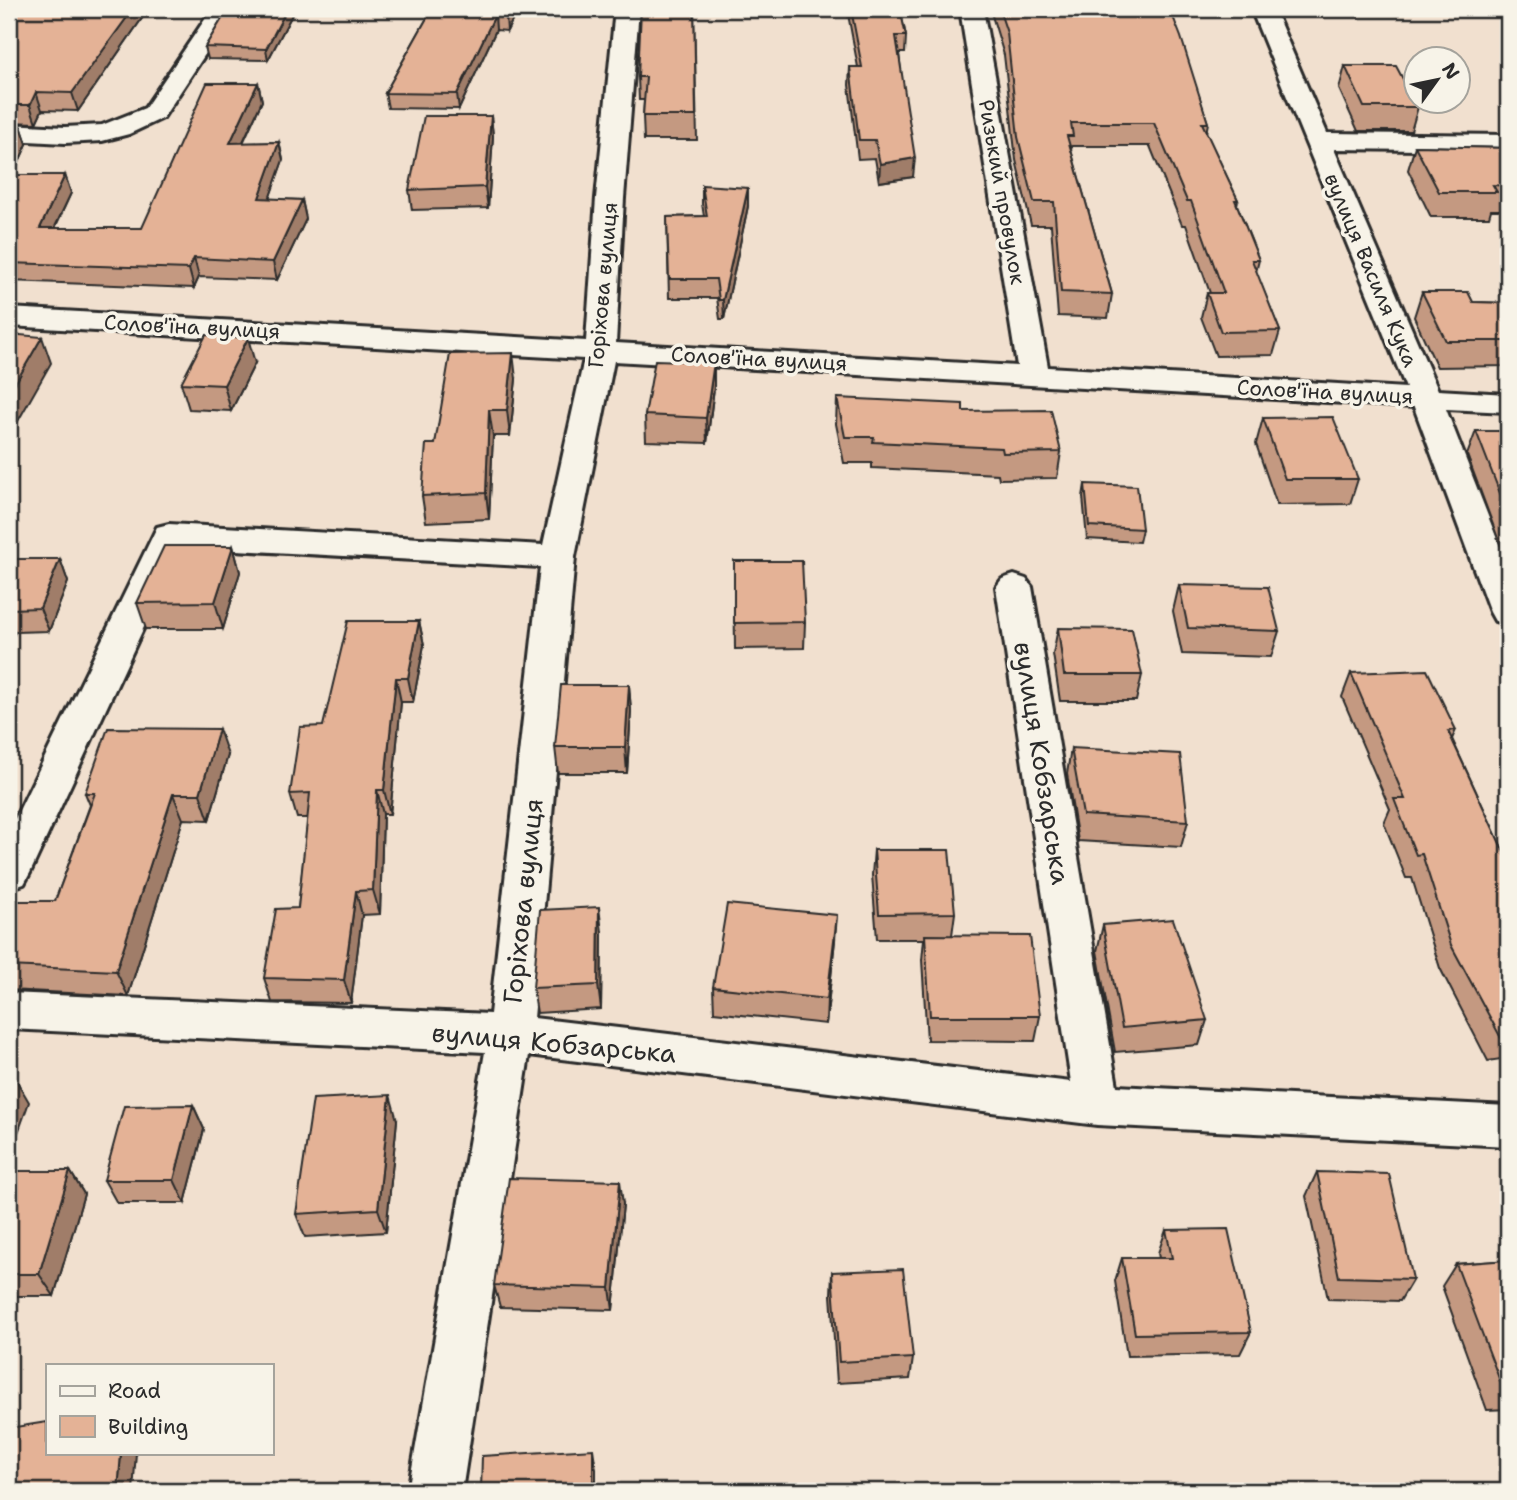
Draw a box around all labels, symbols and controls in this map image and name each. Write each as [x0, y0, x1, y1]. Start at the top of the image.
north arrow [1402, 46, 1472, 116]
text: N [1436, 58, 1465, 84]
street label: Ризький провулок [972, 97, 1032, 287]
street label: вулиця Василя Кука [1317, 169, 1425, 371]
street label: Горіхова вулиця [582, 201, 624, 369]
street label: Солов'їна вулиця [103, 308, 281, 346]
street label: Солов'їна вулиця [670, 340, 848, 378]
street label: Солов'їна вулиця [1236, 373, 1414, 411]
street label: вулиця Кобзарська [1006, 639, 1079, 887]
street label: Горіхова вулиця [494, 797, 551, 1005]
street label: вулиця Кобзарська [430, 1014, 678, 1071]
legend [46, 1364, 273, 1454]
text: Road [108, 1377, 161, 1405]
text: Building [108, 1413, 188, 1441]

